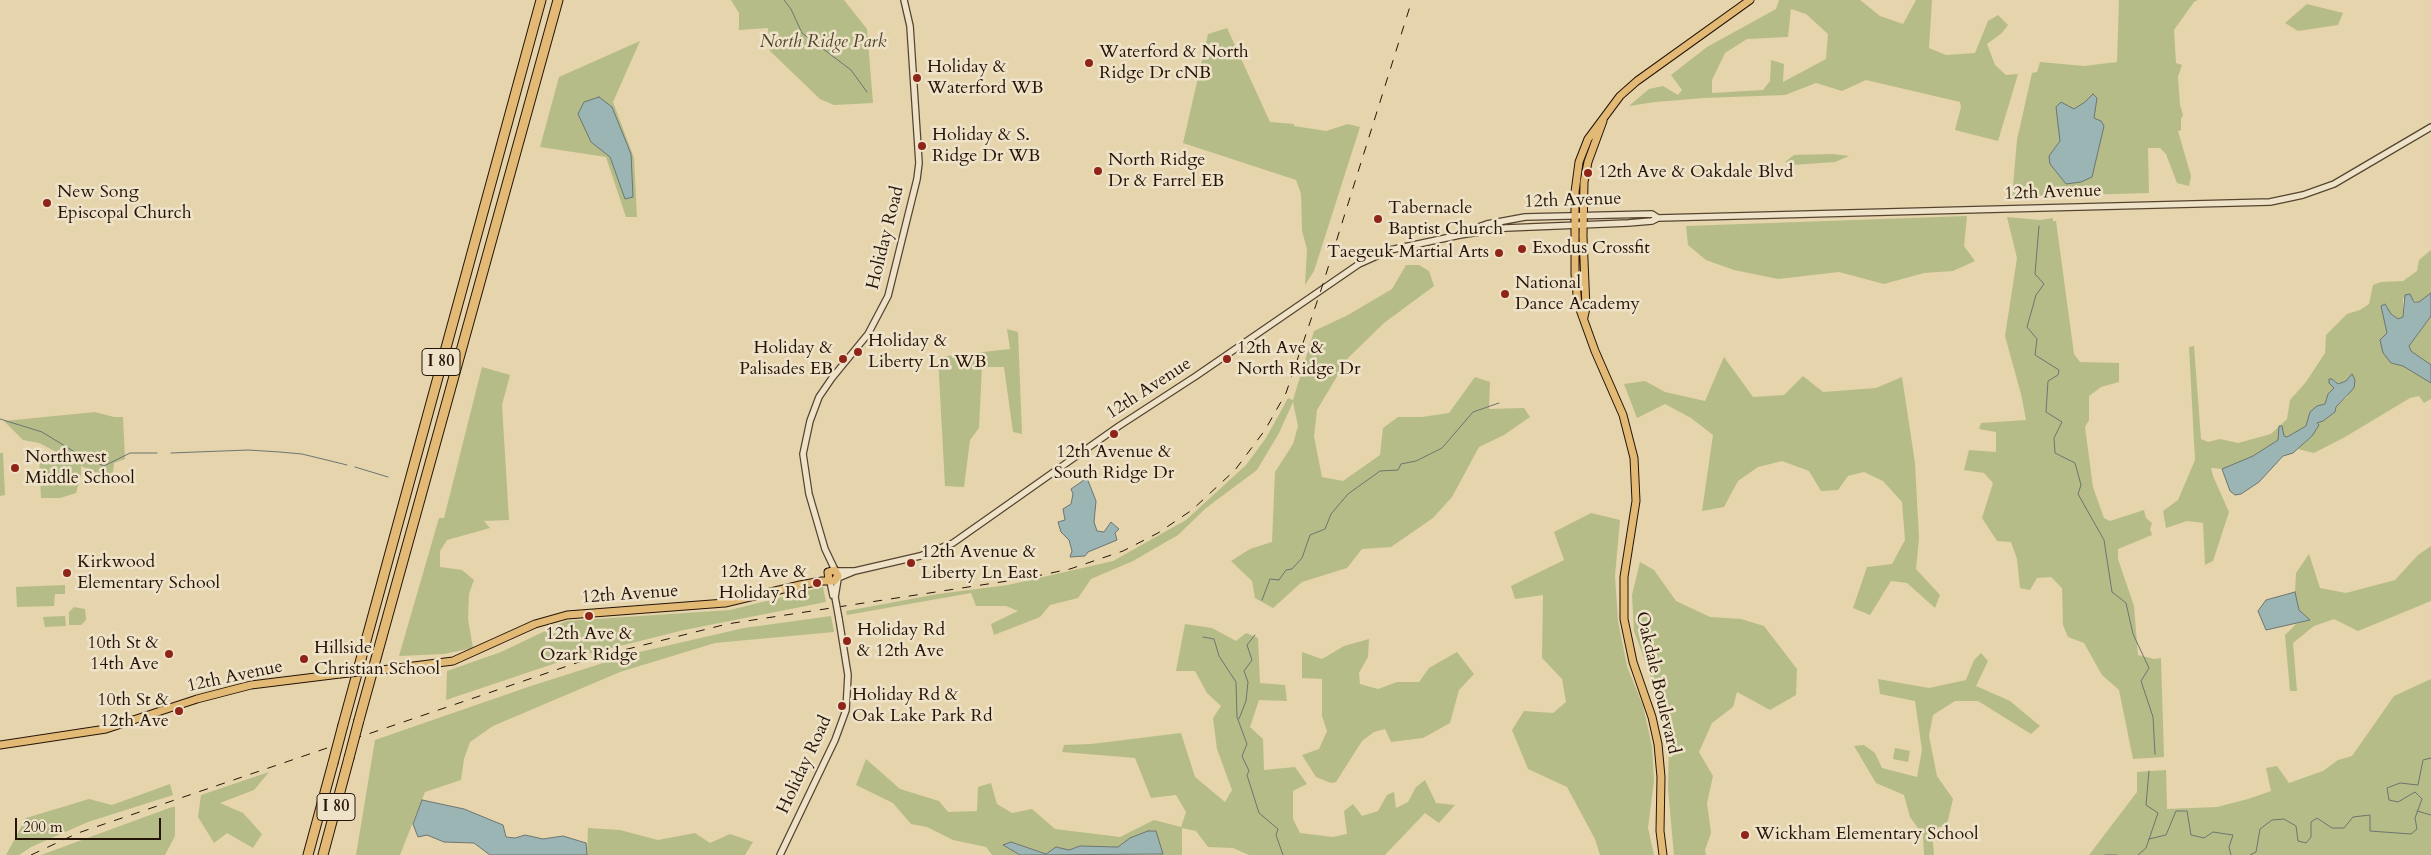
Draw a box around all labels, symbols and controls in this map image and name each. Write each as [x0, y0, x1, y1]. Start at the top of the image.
park label: North Ridge Park [760, 32, 886, 54]
place label: Waterford & North Ridge Dr cNB [1099, 42, 1249, 84]
place label: Holiday & Waterford WB [927, 57, 1043, 100]
marker: Waterford & North Ridge Dr cNB [1083, 57, 1095, 69]
marker: Holiday & Waterford WB [911, 72, 923, 84]
place label: Holiday & S. Ridge Dr WB [932, 125, 1040, 168]
marker: Holiday & S. Ridge Dr WB [916, 140, 928, 152]
place label: North Ridge Dr & Farrel EB [1108, 150, 1224, 192]
place label: 12th Ave & Oakdale Blvd [1598, 162, 1793, 184]
marker: North Ridge Dr & Farrel EB [1092, 165, 1104, 177]
marker: 12th Ave & Oakdale Blvd [1582, 167, 1594, 179]
street label: 12th Avenue [2004, 181, 2102, 205]
place label: New Song Episcopal Church [57, 182, 192, 224]
street label: Holiday Road [863, 184, 909, 292]
street label: 12th Avenue [1524, 189, 1622, 213]
marker: New Song Episcopal Church [41, 197, 53, 209]
place label: Tabernacle Baptist Church [1388, 198, 1503, 240]
marker: Tabernacle Baptist Church [1372, 213, 1384, 225]
place label: Exodus Crossfit [1532, 238, 1650, 260]
place label: Taegeuk Martial Arts [1327, 242, 1489, 264]
marker: Exodus Crossfit [1516, 243, 1528, 255]
marker: Taegeuk Martial Arts [1493, 247, 1505, 259]
place label: National Dance Academy [1515, 273, 1640, 316]
marker: National Dance Academy [1499, 288, 1511, 300]
place label: Holiday & Liberty Ln WB [868, 331, 986, 374]
place label: Holiday & Palisades EB [739, 338, 833, 380]
place label: 12th Ave & North Ridge Dr [1237, 338, 1360, 380]
marker: Holiday & Liberty Ln WB [852, 346, 864, 358]
road number: I 80 [422, 348, 460, 376]
marker: Holiday & Palisades EB [837, 353, 849, 365]
street label: 12th Avenue [1102, 353, 1196, 425]
marker: 12th Ave & North Ridge Dr [1221, 353, 1233, 365]
marker: 12th Avenue & South Ridge Dr [1108, 428, 1120, 440]
place label: 12th Avenue & South Ridge Dr [1054, 442, 1174, 484]
place label: Northwest Middle School [25, 447, 135, 489]
marker: Northwest Middle School [9, 462, 21, 474]
place label: 12th Avenue & Liberty Ln East [921, 542, 1038, 584]
place label: Kirkwood Elementary School [77, 552, 220, 594]
marker: 12th Avenue & Liberty Ln East [905, 557, 917, 569]
place label: 12th Ave & Holiday Rd [719, 562, 807, 604]
marker: Kirkwood Elementary School [61, 567, 73, 579]
marker: 12th Ave & Holiday Rd [811, 577, 823, 589]
street label: 12th Avenue [581, 581, 679, 609]
marker: 12th Ave & Ozark Ridge [583, 610, 595, 622]
street label: Oakdale Boulevard [1630, 610, 1684, 756]
place label: Holiday Rd & 12th Ave [857, 620, 945, 662]
place label: 12th Ave & Ozark Ridge [540, 624, 638, 666]
place label: 10th St & 14th Ave [87, 633, 159, 676]
marker: Holiday Rd & 12th Ave [841, 635, 853, 647]
place label: Hillside Christian School [314, 638, 440, 681]
marker: 10th St & 14th Ave [163, 648, 175, 660]
marker: Hillside Christian School [298, 653, 310, 665]
street label: 12th Avenue [185, 656, 285, 698]
place label: Holiday Rd & Oak Lake Park Rd [852, 685, 993, 728]
place label: 10th St & 12th Ave [97, 690, 169, 732]
marker: Holiday Rd & Oak Lake Park Rd [836, 700, 848, 712]
marker: 10th St & 12th Ave [173, 705, 185, 717]
street label: Holiday Road [773, 713, 837, 817]
road number: I 80 [317, 794, 355, 820]
scale bar [18, 808, 164, 840]
text: 200 m [23, 817, 63, 837]
place label: Wickham Elementary School [1755, 824, 1979, 846]
marker: Wickham Elementary School [1739, 829, 1751, 841]

